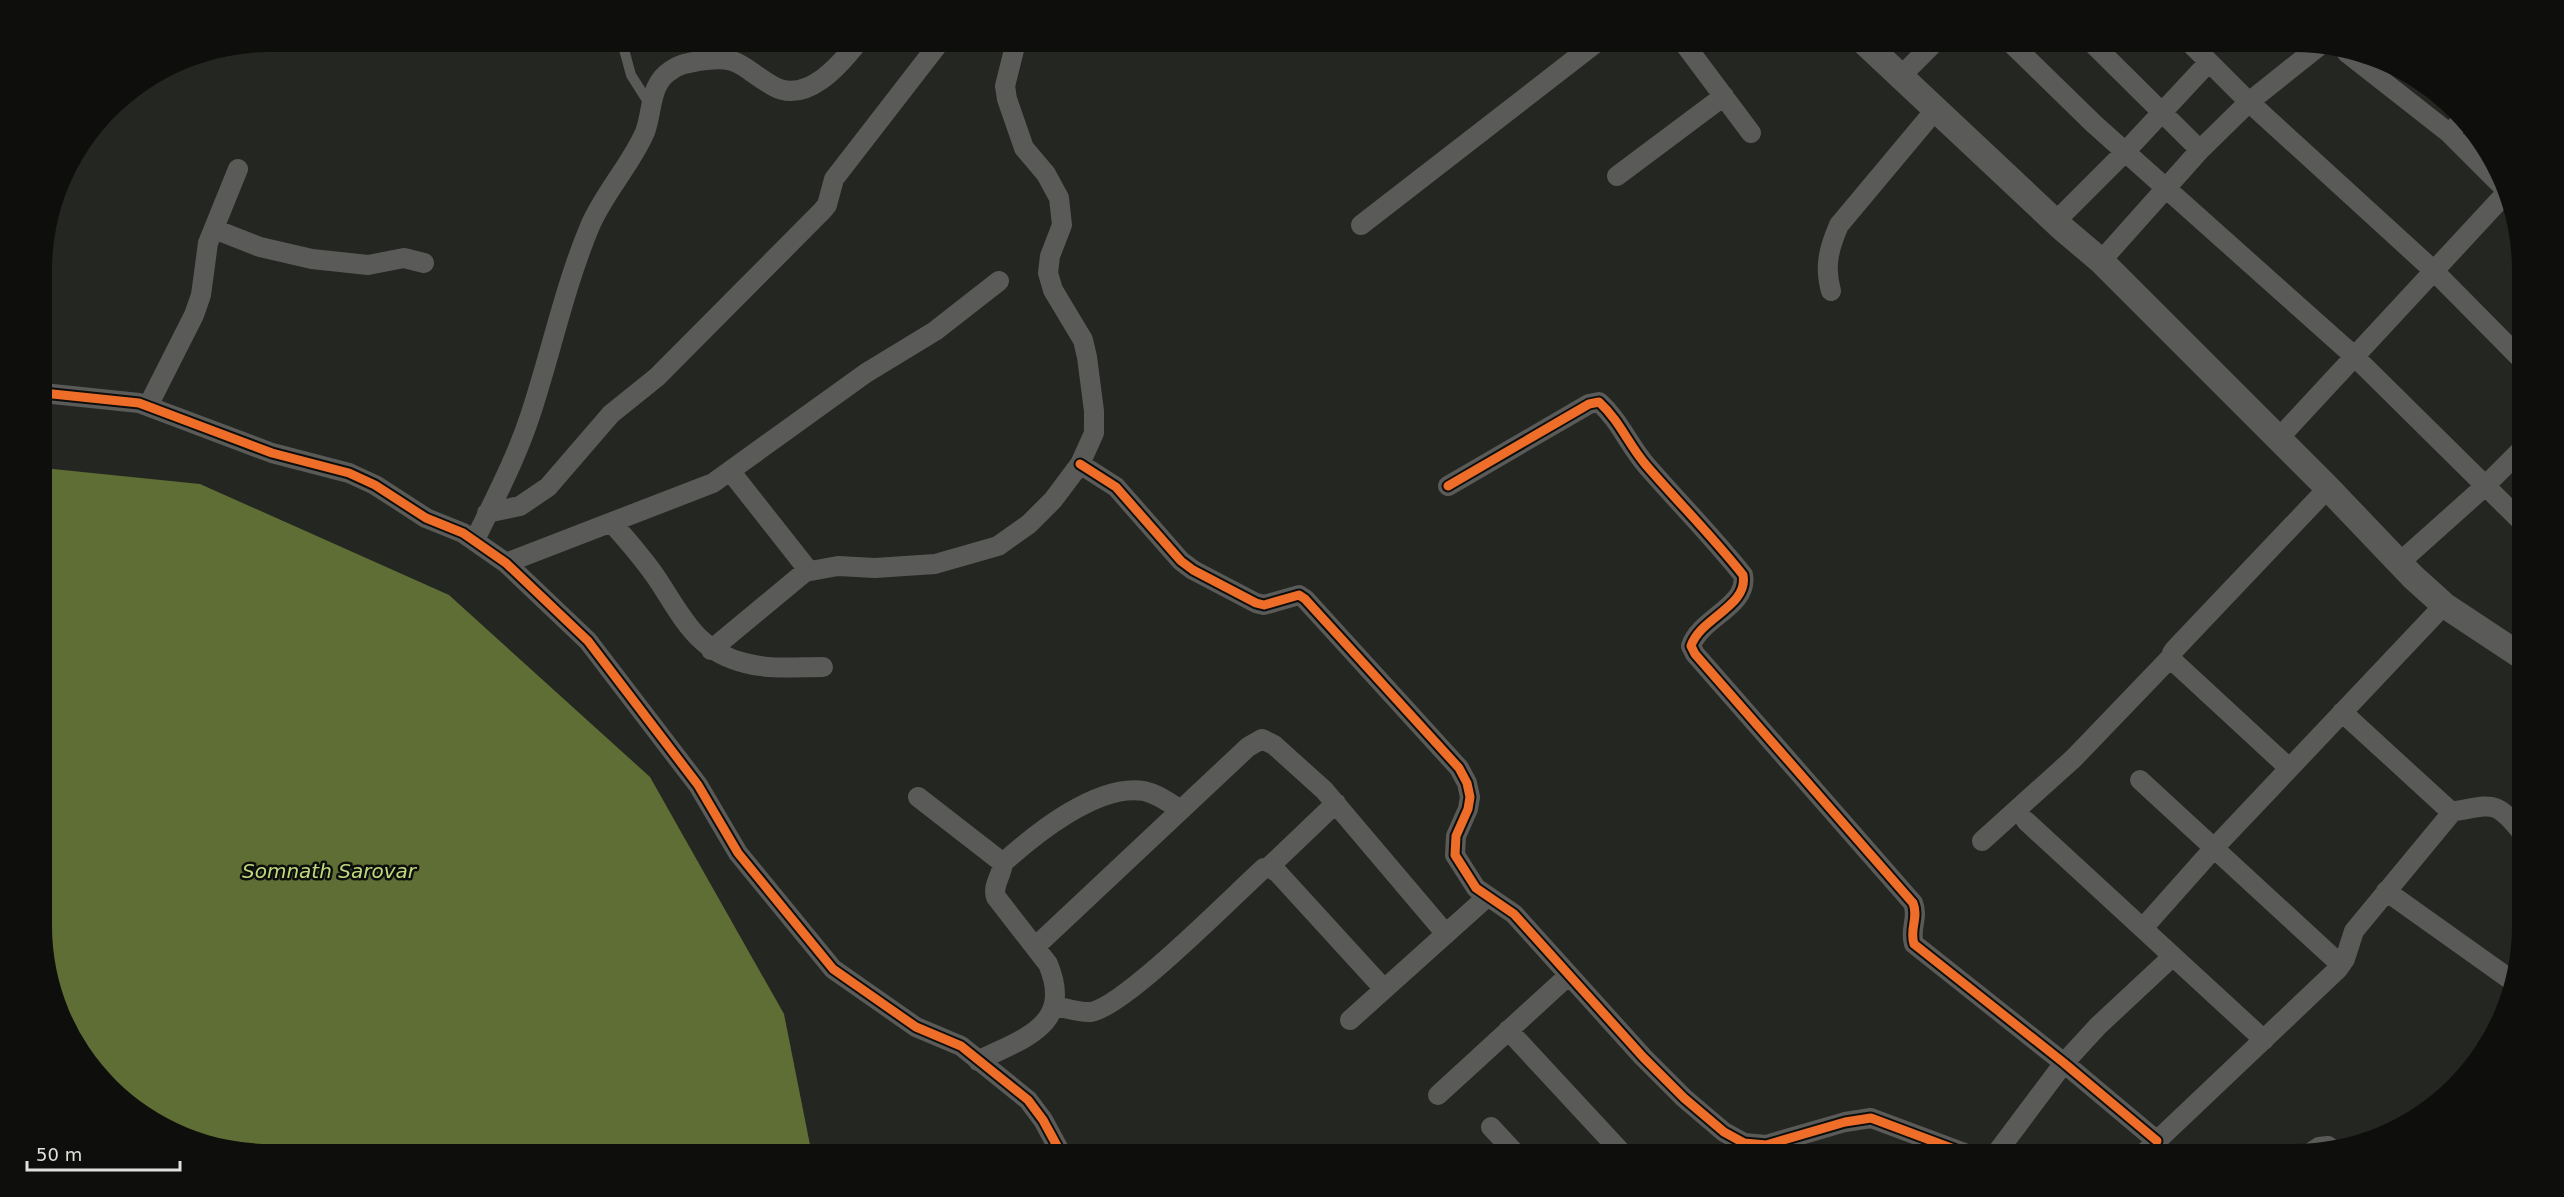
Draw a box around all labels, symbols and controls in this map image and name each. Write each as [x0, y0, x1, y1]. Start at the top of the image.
water label: Somnath Sarovar [242, 859, 418, 883]
scale bar [27, 1134, 180, 1172]
text: 50 m [36, 1144, 82, 1165]

